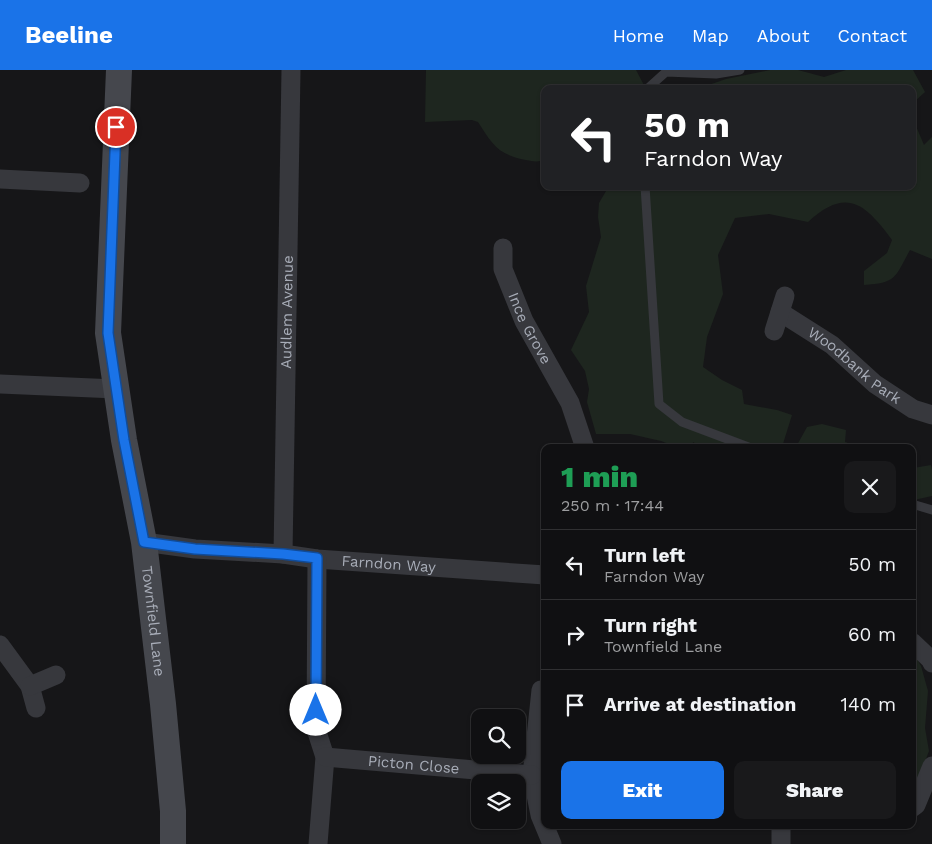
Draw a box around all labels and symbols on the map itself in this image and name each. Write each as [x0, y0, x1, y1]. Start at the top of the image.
pin [95, 106, 137, 148]
street label: Audlem Avenue [277, 255, 297, 369]
street label: Ince Grove [504, 290, 555, 367]
street label: Woodbank Park [805, 323, 905, 408]
street label: Farndon Way [341, 552, 437, 576]
street label: Townfield Lane [138, 565, 169, 677]
position arrow [289, 683, 341, 735]
street label: Picton Close [367, 752, 460, 778]

